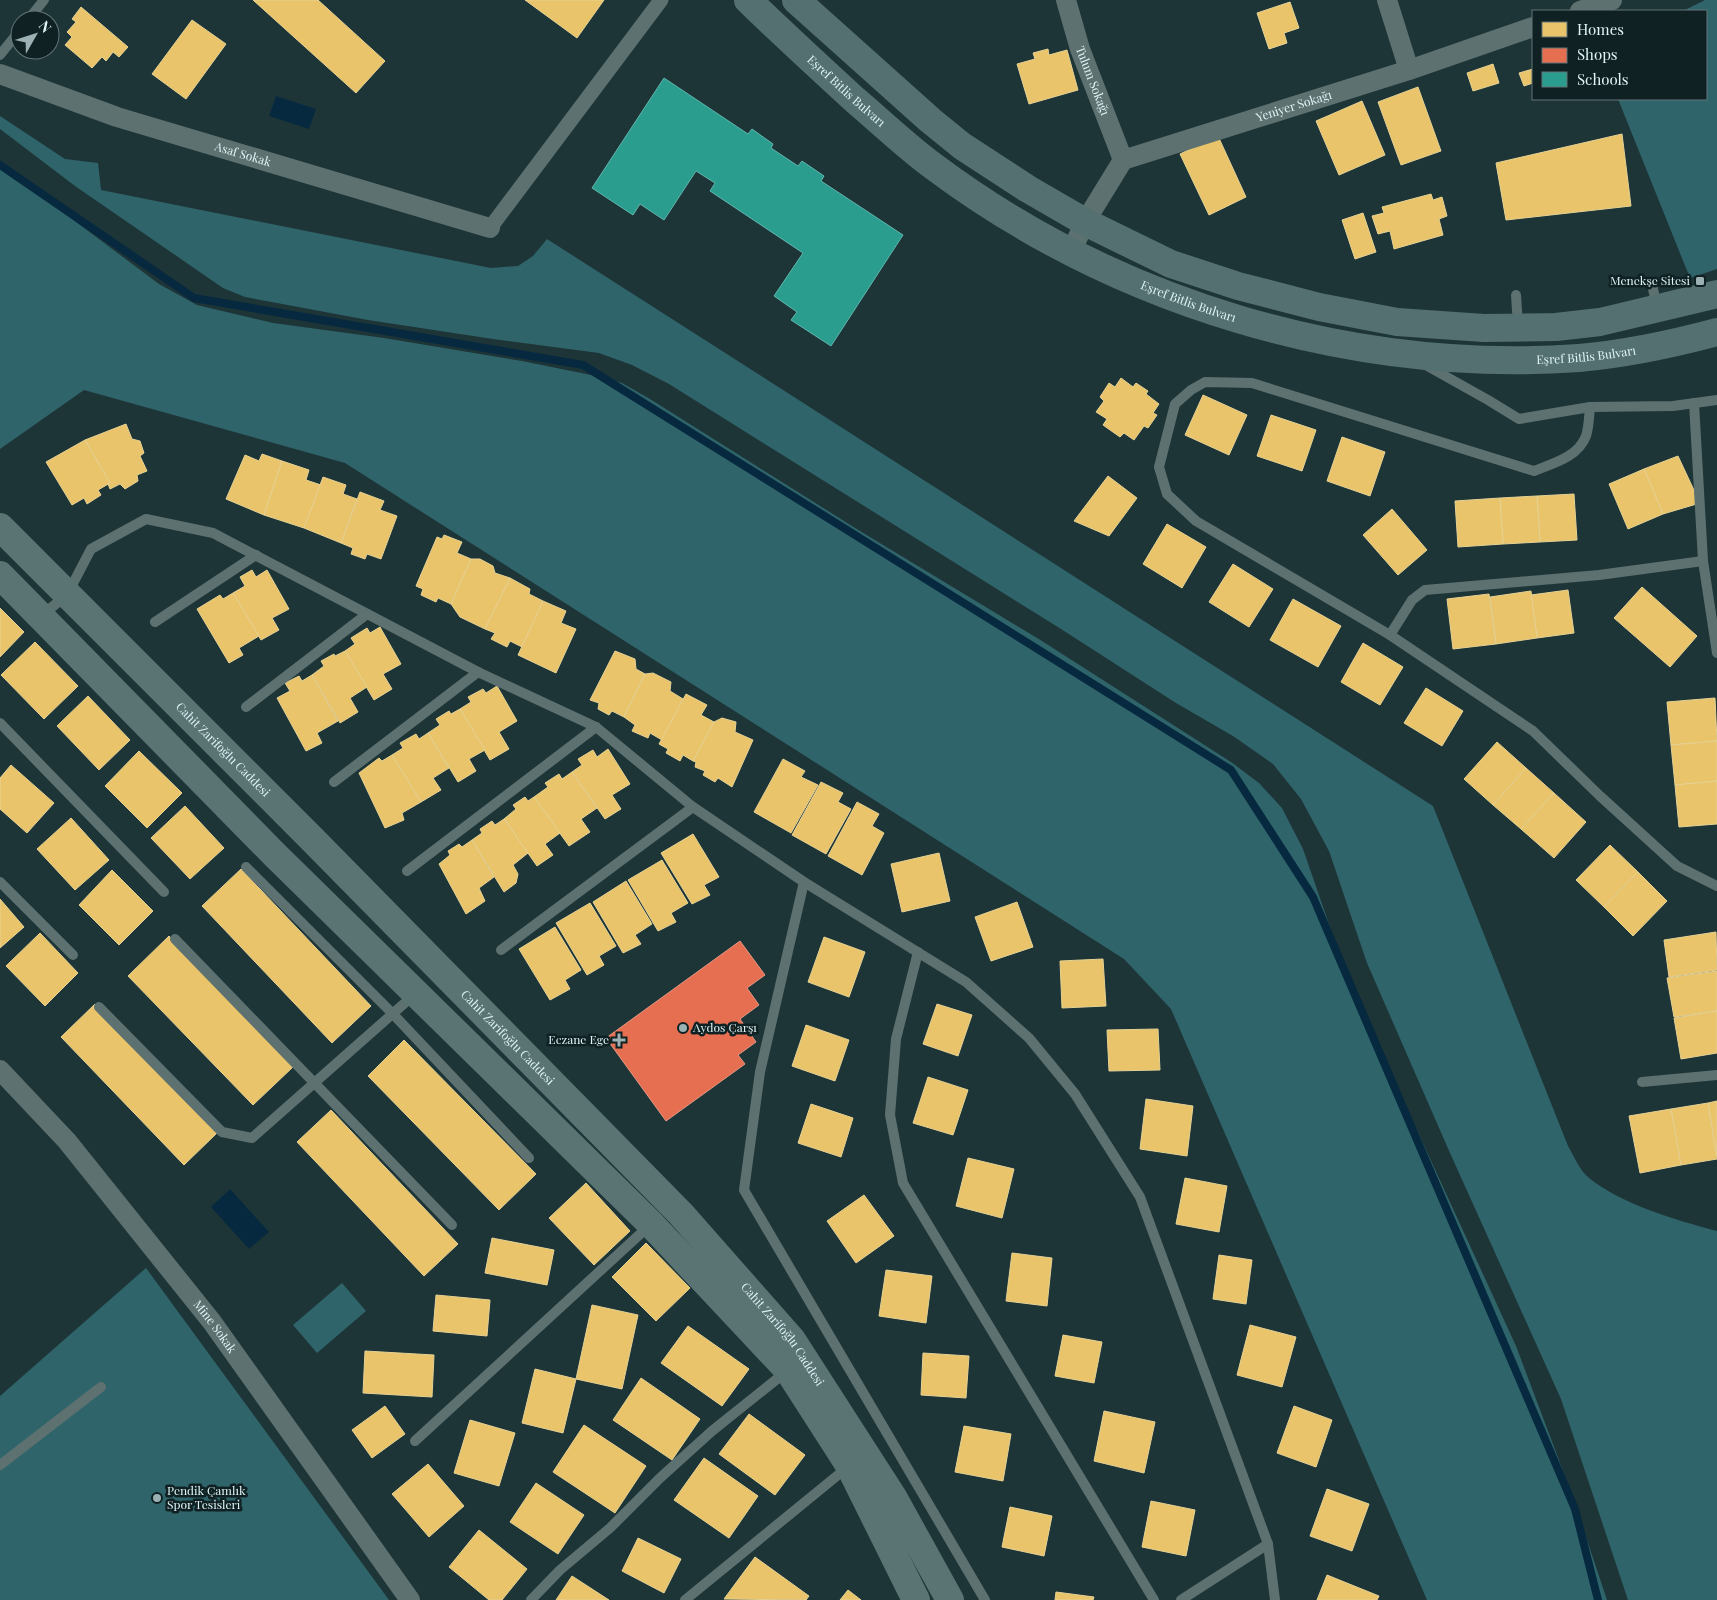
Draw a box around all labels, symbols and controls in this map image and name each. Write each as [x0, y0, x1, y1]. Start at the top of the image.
north arrow [10, 10, 60, 60]
legend [1532, 10, 1707, 100]
text: N [35, 17, 56, 36]
text: Homes [1577, 19, 1624, 39]
street label: Tulum Sokağı [1073, 43, 1114, 118]
text: Shops [1577, 44, 1618, 64]
street label: Eşref Bitlis Bulvarı [804, 51, 890, 130]
text: Schools [1577, 69, 1629, 89]
street label: Yeniyer Sokağı [1253, 86, 1334, 125]
street label: Asaf Sokak [212, 137, 274, 170]
place label: Menekşe Sitesi [1610, 272, 1690, 288]
marker: Menekşe Sitesi [1694, 275, 1706, 287]
street label: Eşref Bitlis Bulvarı [1139, 276, 1239, 325]
street label: Eşref Bitlis Bulvarı [1536, 341, 1637, 367]
street label: Cahit Zarifoğlu Caddesi [173, 698, 274, 800]
street label: Cahit Zarifoğlu Caddesi [458, 986, 559, 1088]
place label: Aydos Çarşı [692, 1019, 757, 1035]
marker: Aydos Çarşı [677, 1022, 689, 1034]
place label: Eczane Ege [548, 1031, 609, 1047]
marker: Eczane Ege [613, 1034, 625, 1046]
street label: Cahit Zarifoğlu Caddesi [738, 1279, 829, 1389]
street label: Mine Sokak [190, 1296, 241, 1356]
place label: Pendik Çamlık Spor Tesisleri [167, 1482, 246, 1512]
marker: Pendik Çamlık Spor Tesisleri [151, 1492, 163, 1504]

